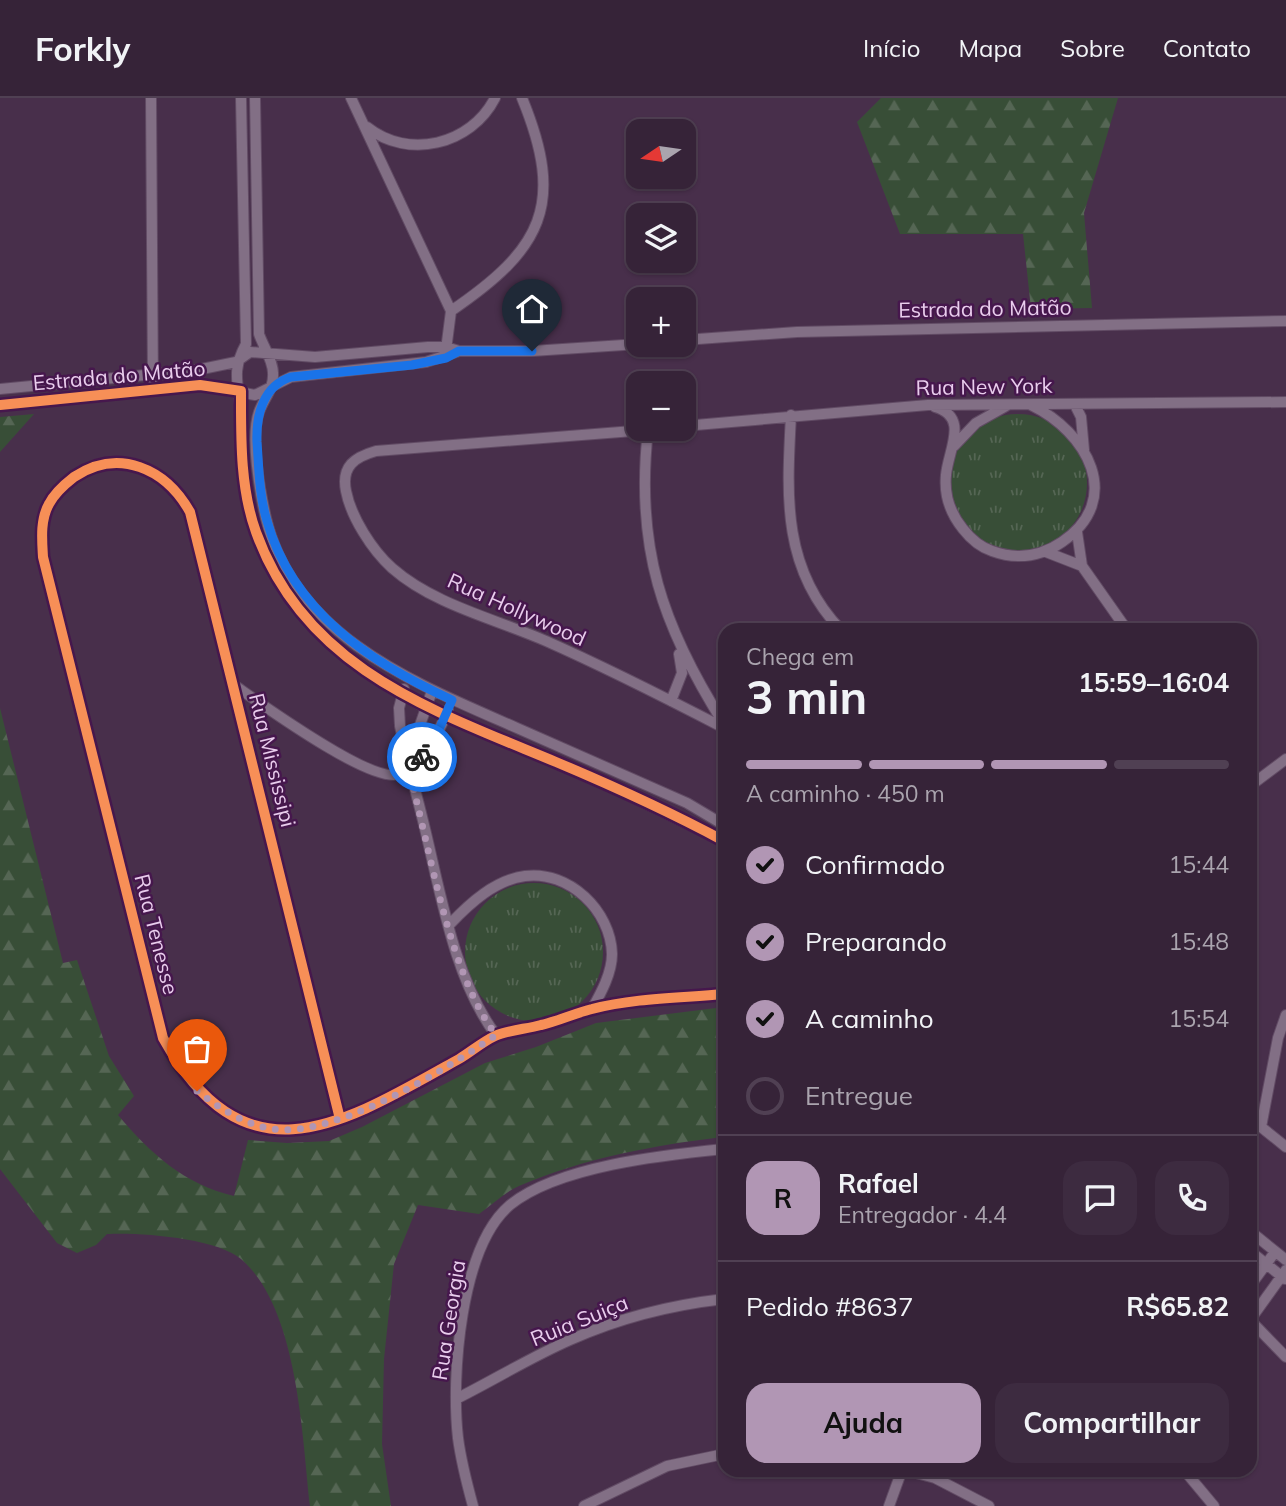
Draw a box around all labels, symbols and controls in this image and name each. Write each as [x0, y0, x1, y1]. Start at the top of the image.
text: Forkly [35, 28, 131, 69]
text: Início [863, 33, 920, 63]
text: Mapa [958, 33, 1022, 63]
text: Sobre [1060, 33, 1125, 63]
text: Contato [1163, 33, 1251, 63]
north arrow [626, 119, 696, 189]
map controls [626, 119, 696, 441]
button: layers [626, 203, 696, 273]
pin [502, 279, 562, 351]
button: + [626, 287, 696, 357]
icon: home [513, 290, 551, 328]
street label: Estrada do Matão [898, 293, 1072, 323]
street label: Estrada do Matão [32, 354, 206, 396]
button: − [626, 371, 696, 441]
street label: Rua New York [915, 372, 1053, 400]
street label: Rua Hollywood [444, 567, 590, 651]
text: Chega em [746, 642, 854, 671]
text: 15:59–16:04 [1078, 666, 1229, 699]
text: 3 min [746, 668, 867, 726]
street label: Rua Mississipi [244, 690, 302, 830]
courier [387, 722, 457, 792]
icon: bike [403, 738, 441, 776]
text: A caminho · 450 m [746, 779, 945, 808]
icon: check [746, 846, 784, 884]
text: Confirmado [805, 848, 945, 881]
text: 15:44 [1169, 850, 1229, 879]
street label: Rua Tenesse [129, 871, 185, 997]
icon: check [746, 923, 784, 961]
text: Preparando [805, 925, 947, 958]
text: 15:48 [1169, 927, 1229, 956]
icon: check [746, 1000, 784, 1038]
text: A caminho [805, 1002, 934, 1035]
text: 15:54 [1169, 1004, 1229, 1033]
pin [167, 1019, 227, 1091]
icon: bag [178, 1030, 216, 1068]
text: Entregue [805, 1079, 913, 1112]
button: chat [1063, 1161, 1137, 1235]
button: phone [1155, 1161, 1229, 1235]
text: Rafael [838, 1167, 919, 1200]
text: R [774, 1182, 792, 1215]
text: Entregador · 4.4 [838, 1200, 1007, 1229]
street label: Rua Georgia [426, 1258, 470, 1382]
street label: Ruia Suiça [526, 1289, 632, 1351]
text: Pedido #8637 [746, 1290, 914, 1323]
text: R$65.82 [1126, 1290, 1229, 1323]
button: Ajuda [746, 1383, 981, 1463]
button: Compartilhar [995, 1383, 1229, 1463]

